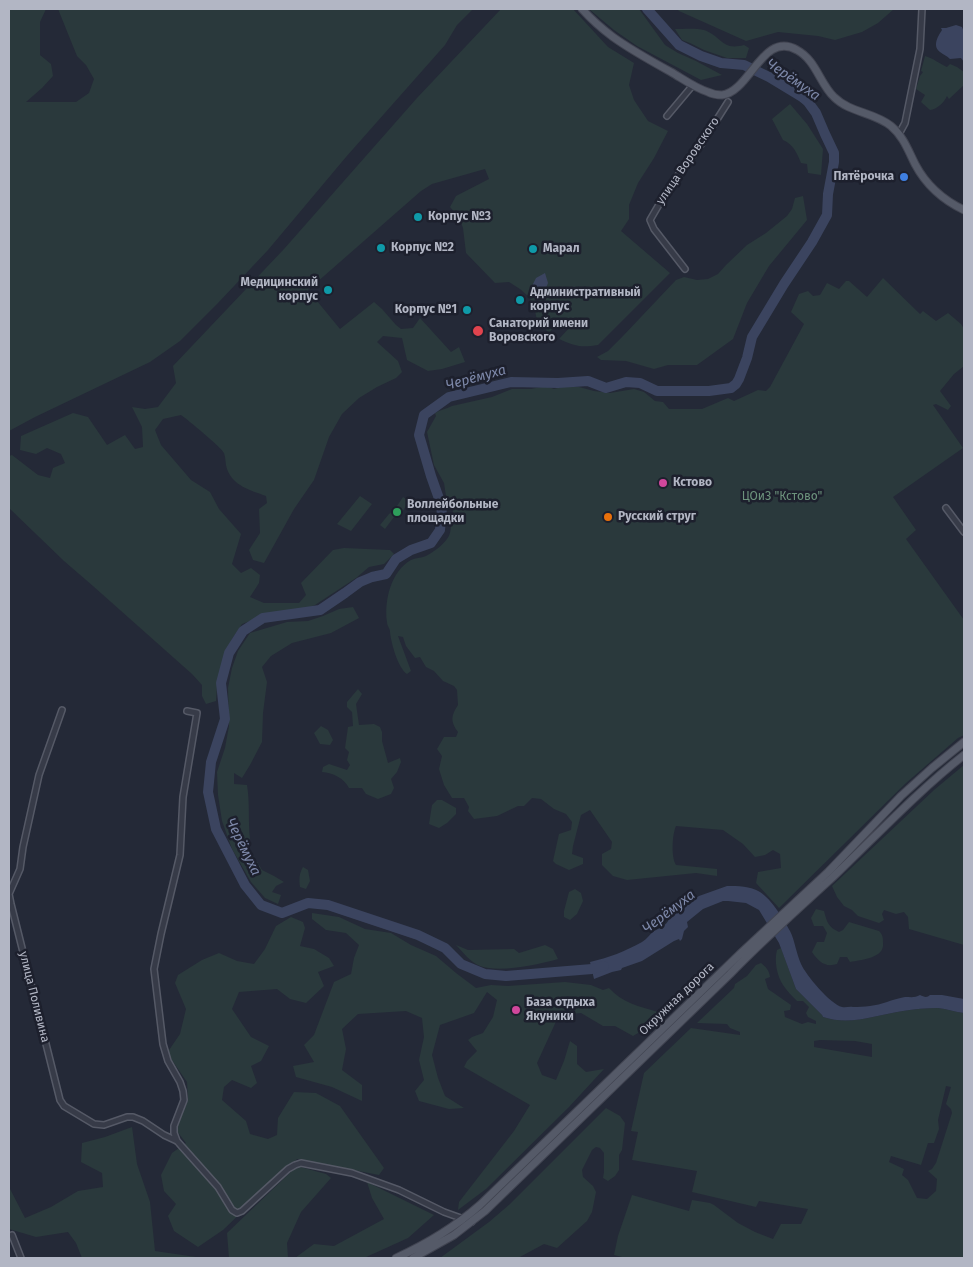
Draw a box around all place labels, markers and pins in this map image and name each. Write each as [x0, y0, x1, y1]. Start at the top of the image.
place label: Пятёрочка [834, 170, 894, 184]
marker: Пятёрочка [898, 171, 910, 183]
place label: Корпус №3 [428, 210, 491, 224]
marker: Корпус №3 [412, 211, 424, 223]
place label: Корпус №2 [391, 241, 454, 255]
marker: Корпус №2 [375, 242, 387, 254]
place label: Марал [543, 242, 579, 256]
marker: Марал [527, 243, 539, 255]
place label: Медицинский корпус [241, 276, 318, 304]
marker: Медицинский корпус [322, 284, 334, 296]
place label: Административный корпус [530, 286, 641, 314]
marker: Административный корпус [514, 294, 526, 306]
place label: Корпус №1 [395, 303, 457, 317]
marker: Корпус №1 [461, 304, 473, 316]
place label: Санаторий имени Воровского [489, 317, 588, 345]
marker: Санаторий имени Воровского [471, 324, 485, 338]
place label: Кстово [673, 476, 712, 490]
marker: Кстово [657, 477, 669, 489]
place label: Воллейбольные площадки [407, 498, 498, 526]
marker: Воллейбольные площадки [391, 506, 403, 518]
place label: Русский струг [618, 510, 696, 524]
marker: Русский струг [602, 511, 614, 523]
place label: База отдыха Якуники [526, 996, 595, 1024]
marker: База отдыха Якуники [510, 1004, 522, 1016]

